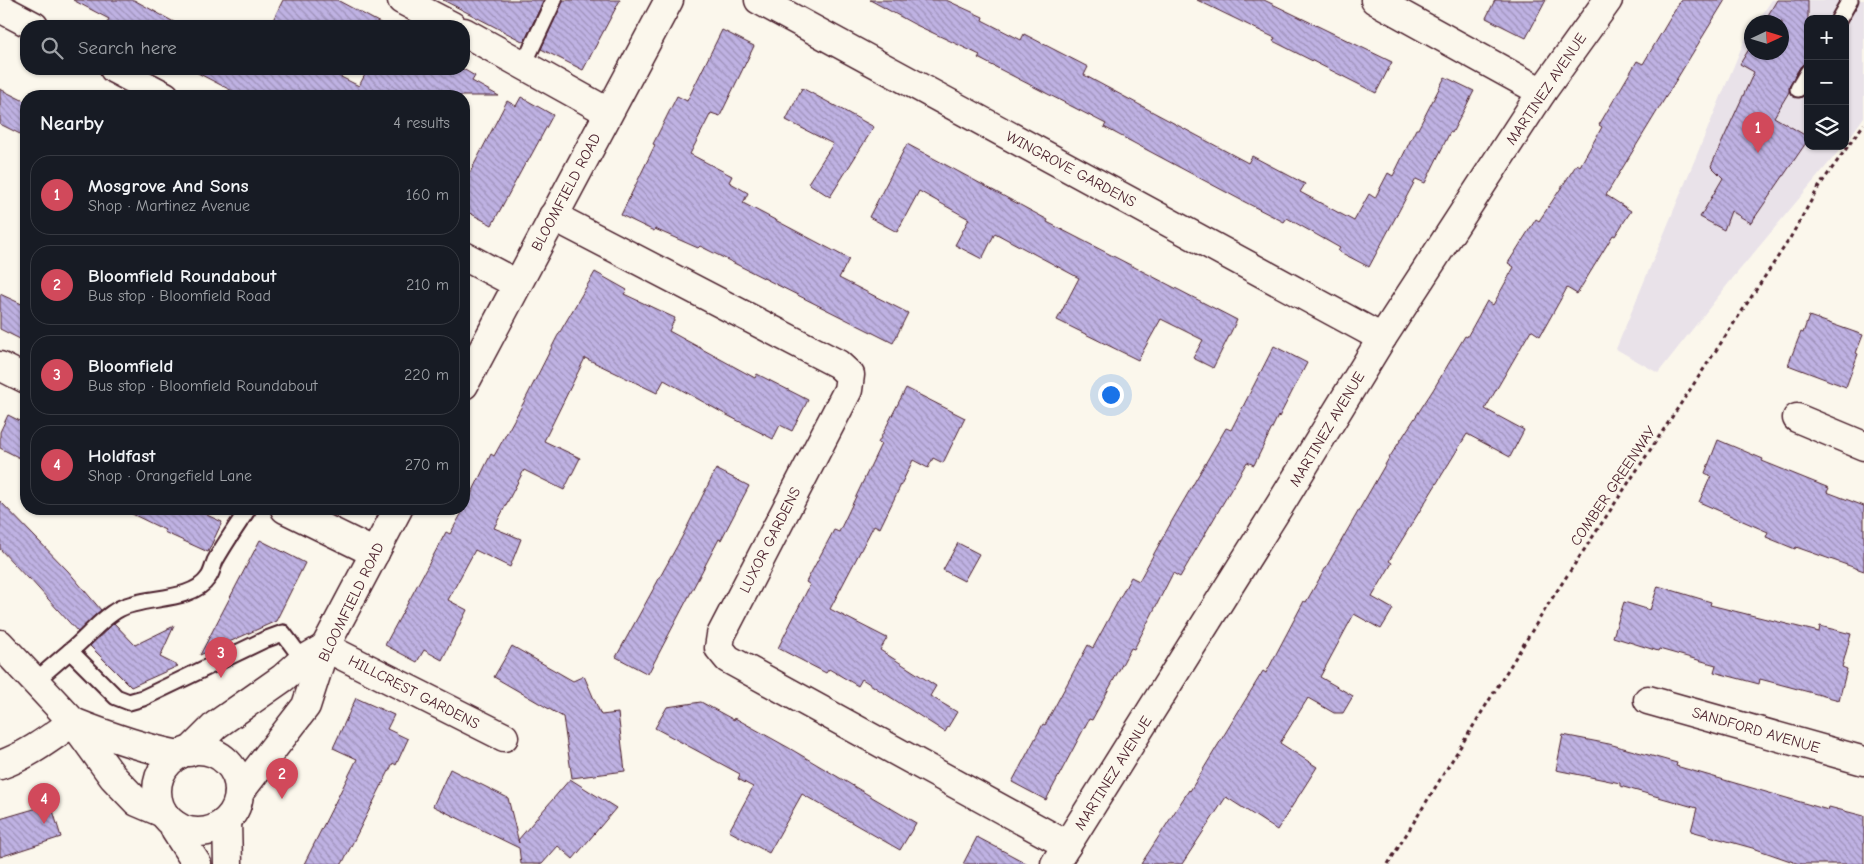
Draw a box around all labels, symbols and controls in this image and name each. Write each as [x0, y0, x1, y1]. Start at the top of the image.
north arrow [1744, 15, 1789, 60]
map controls [1804, 15, 1849, 150]
button: + [1804, 15, 1849, 60]
search box [20, 20, 470, 75]
street label: MARTINEZ AVENUE [1502, 30, 1590, 148]
icon: search [38, 34, 66, 62]
text: Search here [78, 37, 177, 59]
button: − [1804, 60, 1849, 105]
button: layers [1804, 105, 1849, 150]
text: Nearby [40, 111, 104, 135]
pin: 1 [1742, 112, 1774, 153]
text: 4 results [393, 114, 450, 132]
street label: WINGROVE GARDENS [1003, 127, 1139, 211]
street label: BLOOMFIELD ROAD [527, 130, 605, 254]
text: Mosgrove And Sons [88, 175, 249, 197]
text: 1 [54, 186, 60, 204]
text: 160 m [406, 186, 449, 204]
text: Shop · Martinez Avenue [88, 197, 250, 215]
text: Bloomfield Roundabout [88, 265, 277, 287]
text: 2 [53, 276, 61, 294]
text: 210 m [406, 276, 449, 294]
text: Bus stop · Bloomfield Road [88, 287, 271, 305]
text: Bloomfield [88, 355, 173, 377]
text: 3 [53, 366, 61, 384]
text: 220 m [404, 366, 449, 384]
street label: MARTINEZ AVENUE [1286, 368, 1368, 490]
text: Bus stop · Bloomfield Roundabout [88, 377, 318, 395]
your location [1098, 382, 1124, 408]
street label: COMBER GREENWAY [1566, 423, 1660, 549]
text: Holdfast [88, 445, 155, 467]
text: 4 [53, 456, 61, 474]
text: 270 m [405, 456, 449, 474]
text: Shop · Orangefield Lane [88, 467, 252, 485]
street label: LUXOR GARDENS [736, 484, 804, 596]
street label: BLOOMFIELD ROAD [314, 539, 388, 665]
pin: 3 [205, 637, 237, 678]
street label: HILLCREST GARDENS [345, 651, 483, 733]
street label: SANDFORD AVENUE [1690, 703, 1822, 757]
street label: MARTINEZ AVENUE [1071, 713, 1155, 833]
pin: 2 [266, 758, 298, 799]
pin: 4 [28, 783, 60, 824]

